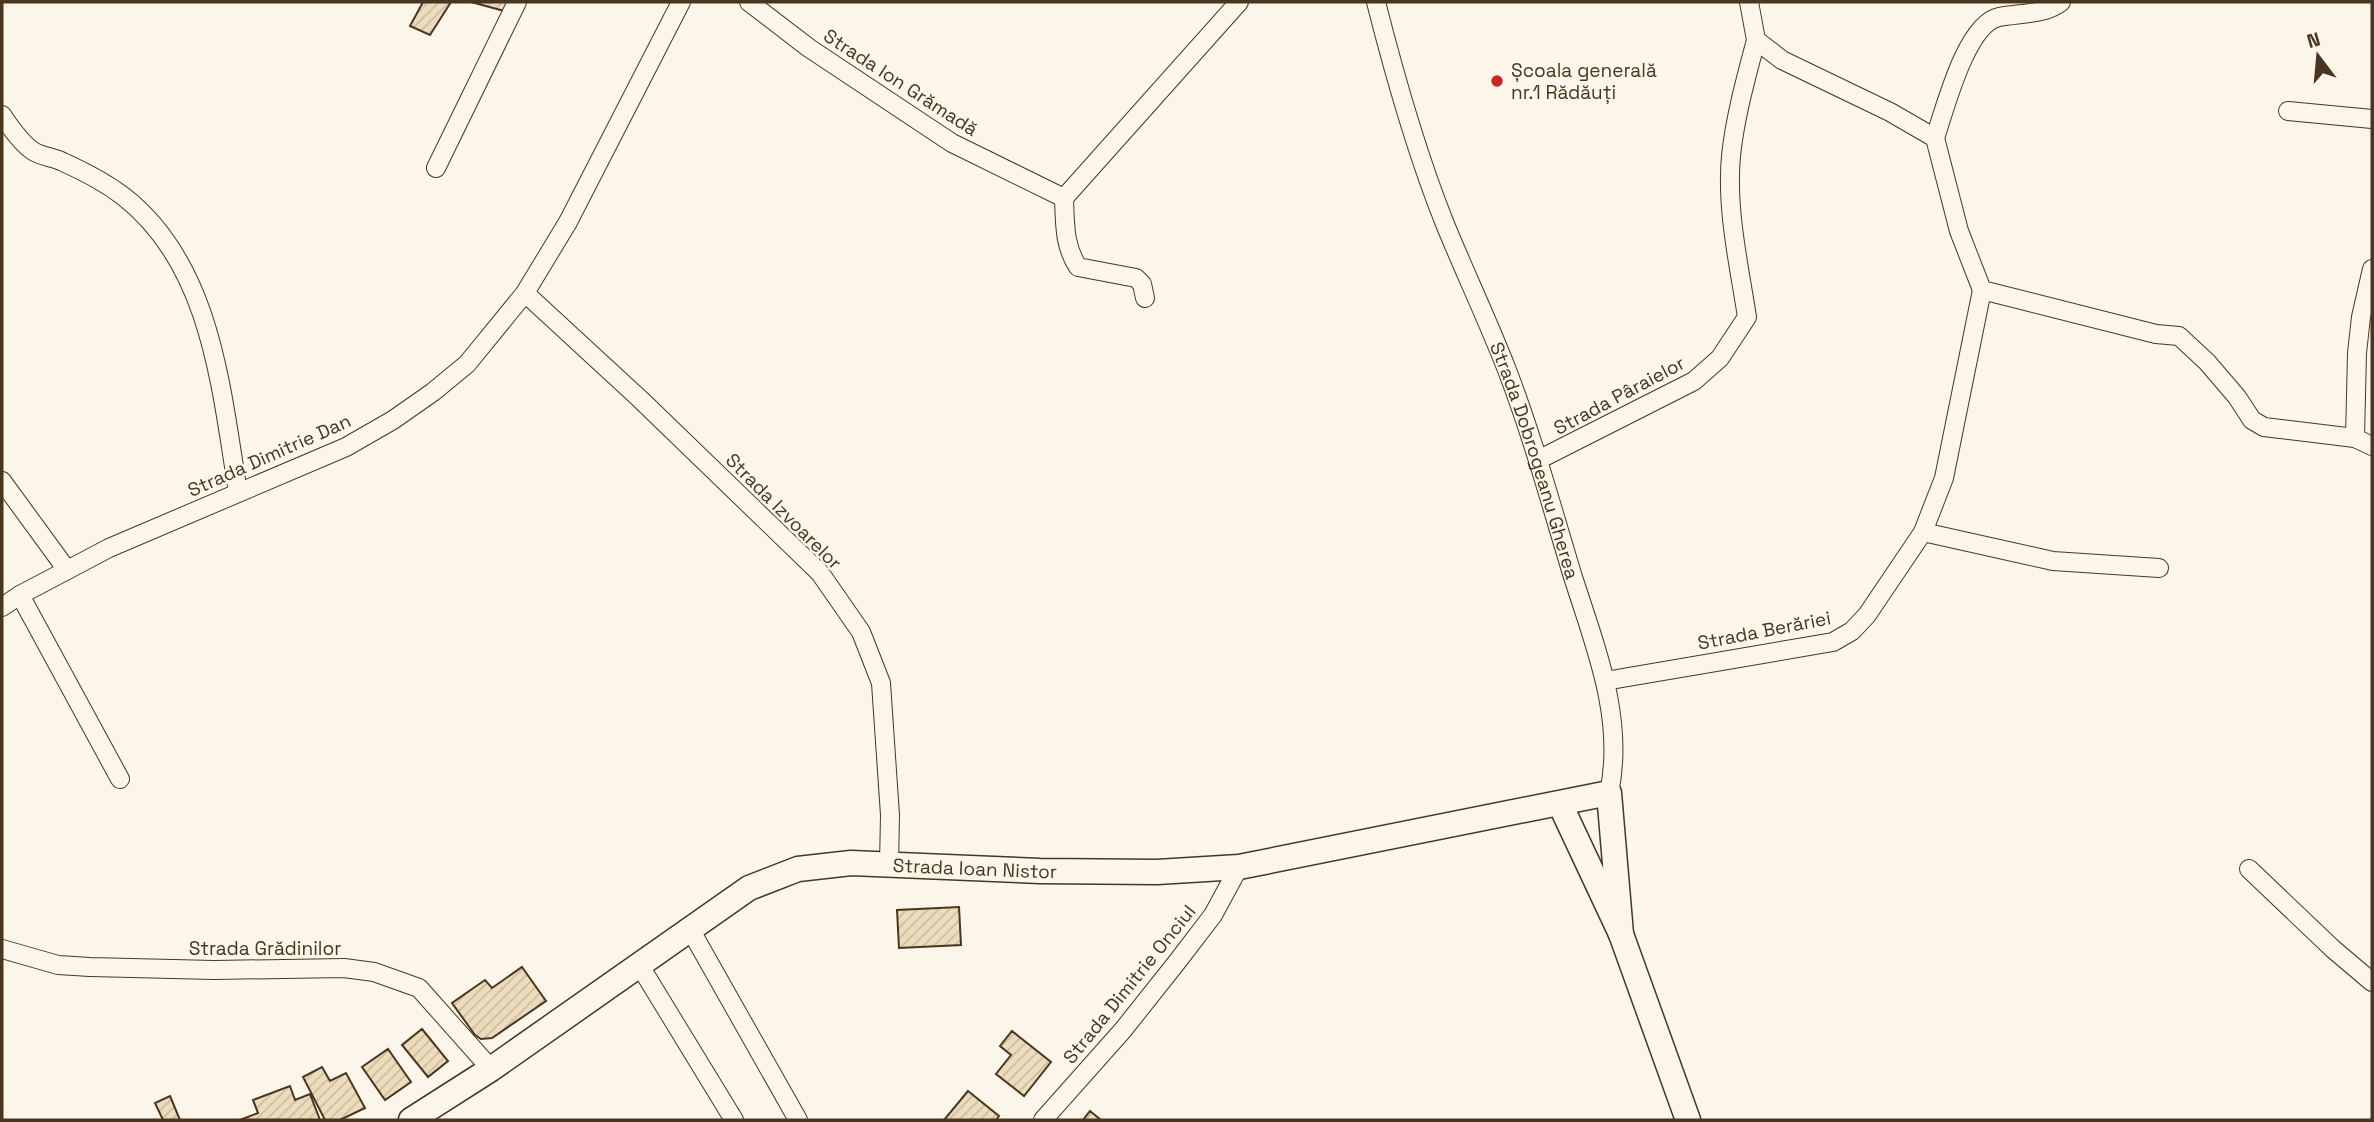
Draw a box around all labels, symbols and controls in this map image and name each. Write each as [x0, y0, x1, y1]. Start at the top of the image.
north arrow [2283, 21, 2353, 91]
street label: Strada Ion Grămadă [819, 23, 983, 142]
text: N [2304, 26, 2323, 54]
place label: Școala generală nr.1 Rădăuți [1511, 58, 1657, 105]
marker: Școala generală nr.1 Rădăuți [1489, 73, 1505, 89]
street label: Strada Dobrogeanu Gherea [1484, 338, 1585, 582]
street label: Strada Pâraielor [1549, 350, 1689, 441]
street label: Strada Dimitrie Dan [184, 408, 355, 503]
street label: Strada Izvoarelor [720, 448, 847, 575]
street label: Strada Berăriei [1695, 605, 1833, 656]
street label: Strada Ioan Nistor [892, 853, 1057, 884]
street label: Strada Dimitrie Onciul [1058, 900, 1201, 1069]
street label: Strada Grădinilor [189, 936, 341, 961]

